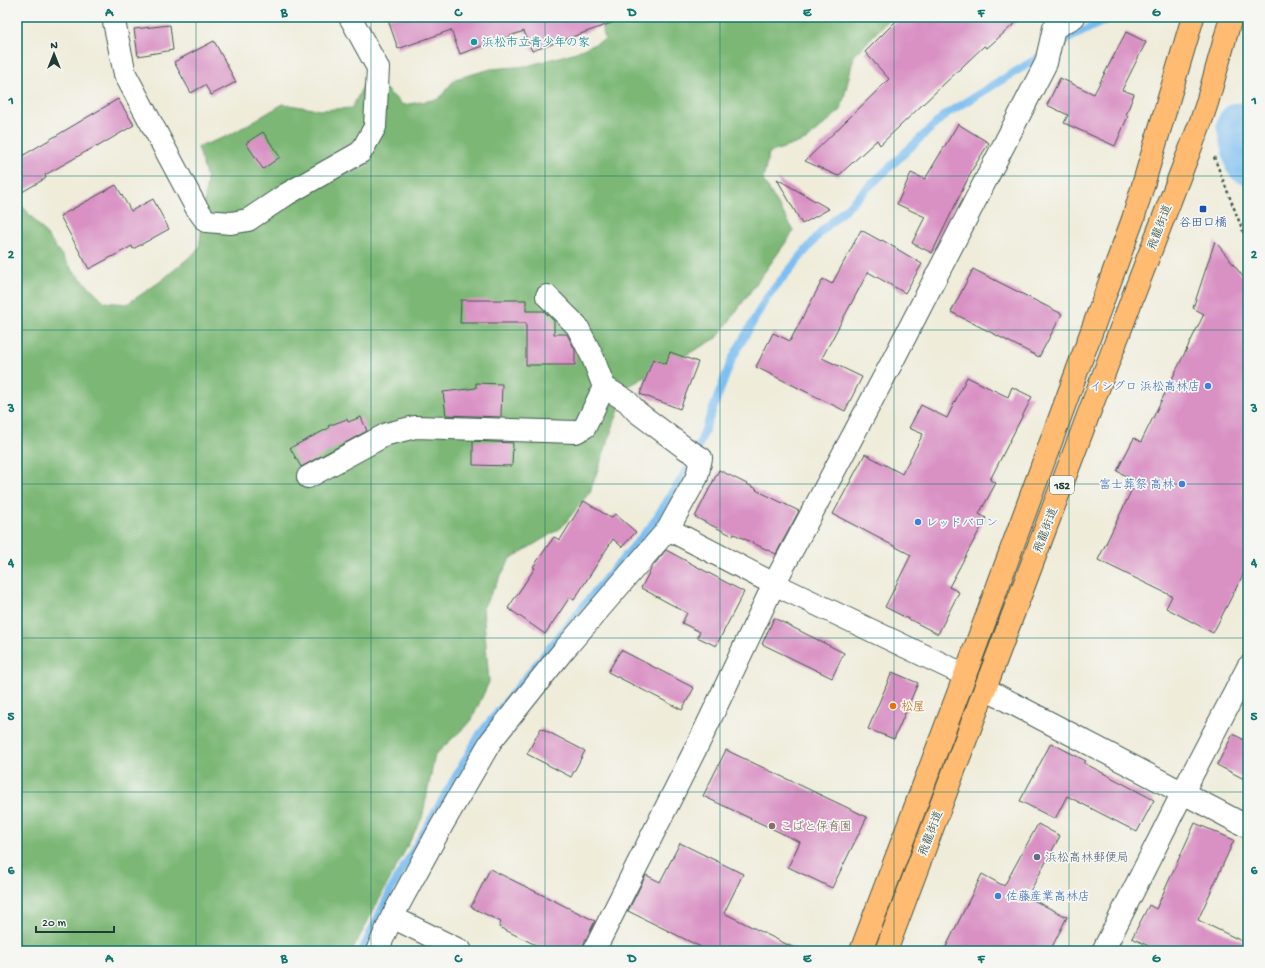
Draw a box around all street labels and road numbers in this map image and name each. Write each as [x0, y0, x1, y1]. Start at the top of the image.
street label: 飛龍街道 [1145, 202, 1176, 253]
road number: 152 [1050, 476, 1074, 494]
street label: 飛龍街道 [1031, 505, 1062, 556]
street label: 飛龍街道 [916, 808, 947, 859]

